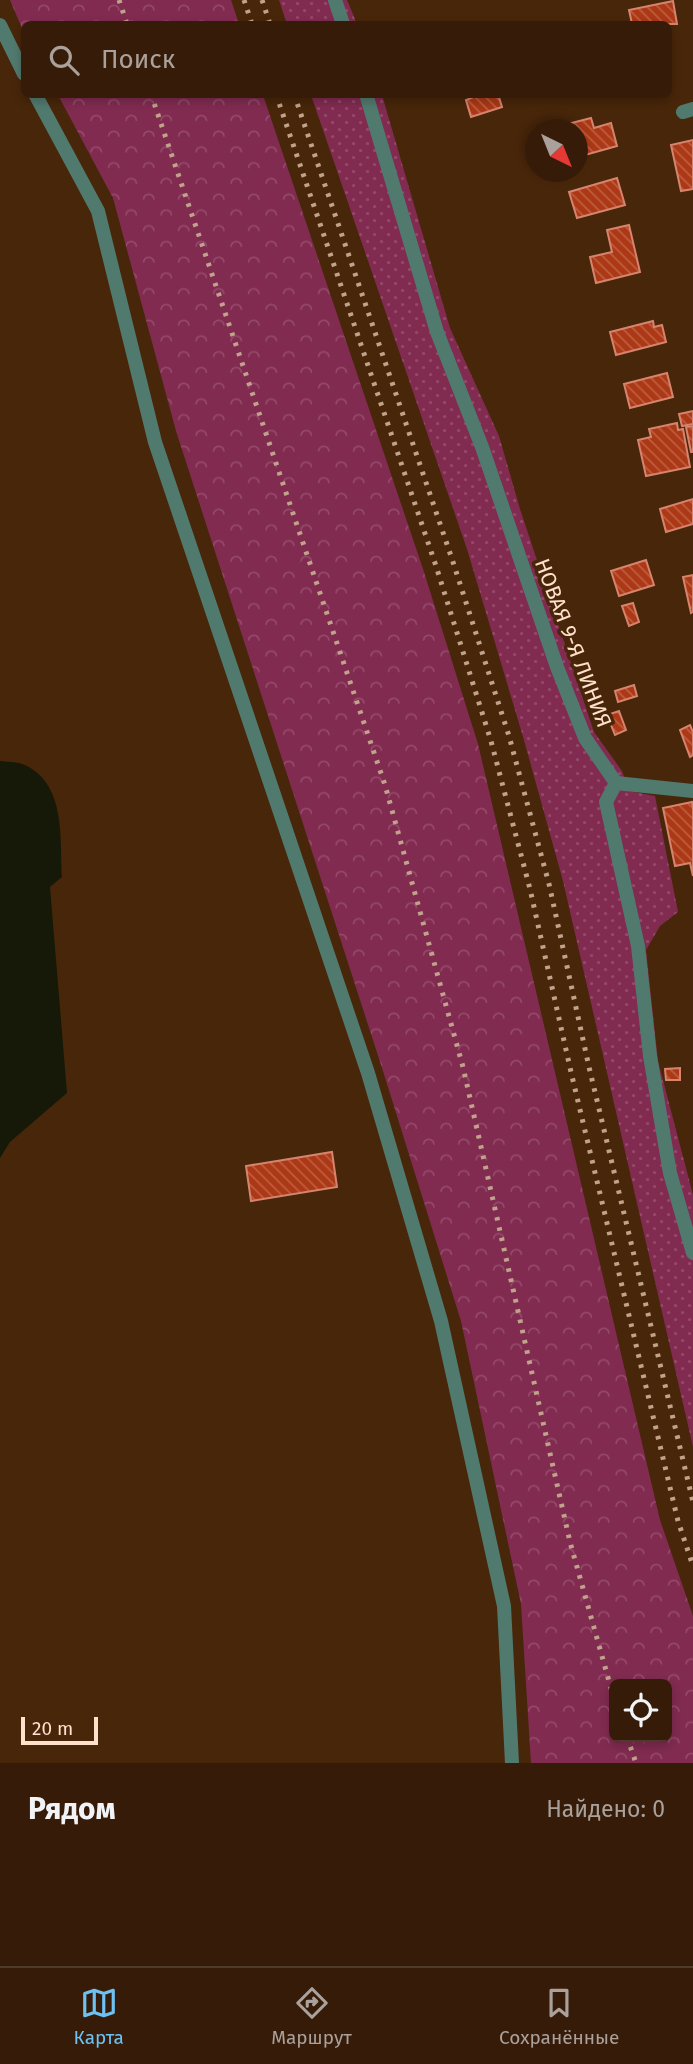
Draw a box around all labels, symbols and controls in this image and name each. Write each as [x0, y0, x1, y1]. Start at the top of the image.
search box [21, 21, 672, 98]
icon: search [45, 41, 83, 79]
text: Поиск [101, 44, 175, 75]
north arrow [525, 119, 588, 182]
street label: НОВАЯ 9-Я ЛИНИЯ [529, 555, 617, 731]
map controls [609, 1679, 672, 1742]
button: locate [609, 1679, 672, 1742]
scale bar [21, 1714, 98, 1746]
text: 20 m [32, 1717, 73, 1740]
text: Рядом [28, 1791, 116, 1827]
text: Найдено: 0 [546, 1795, 665, 1823]
tab: Карта [74, 1984, 124, 2049]
tab: Маршрут [271, 1984, 352, 2049]
tab: Сохранённые [499, 1984, 619, 2049]

